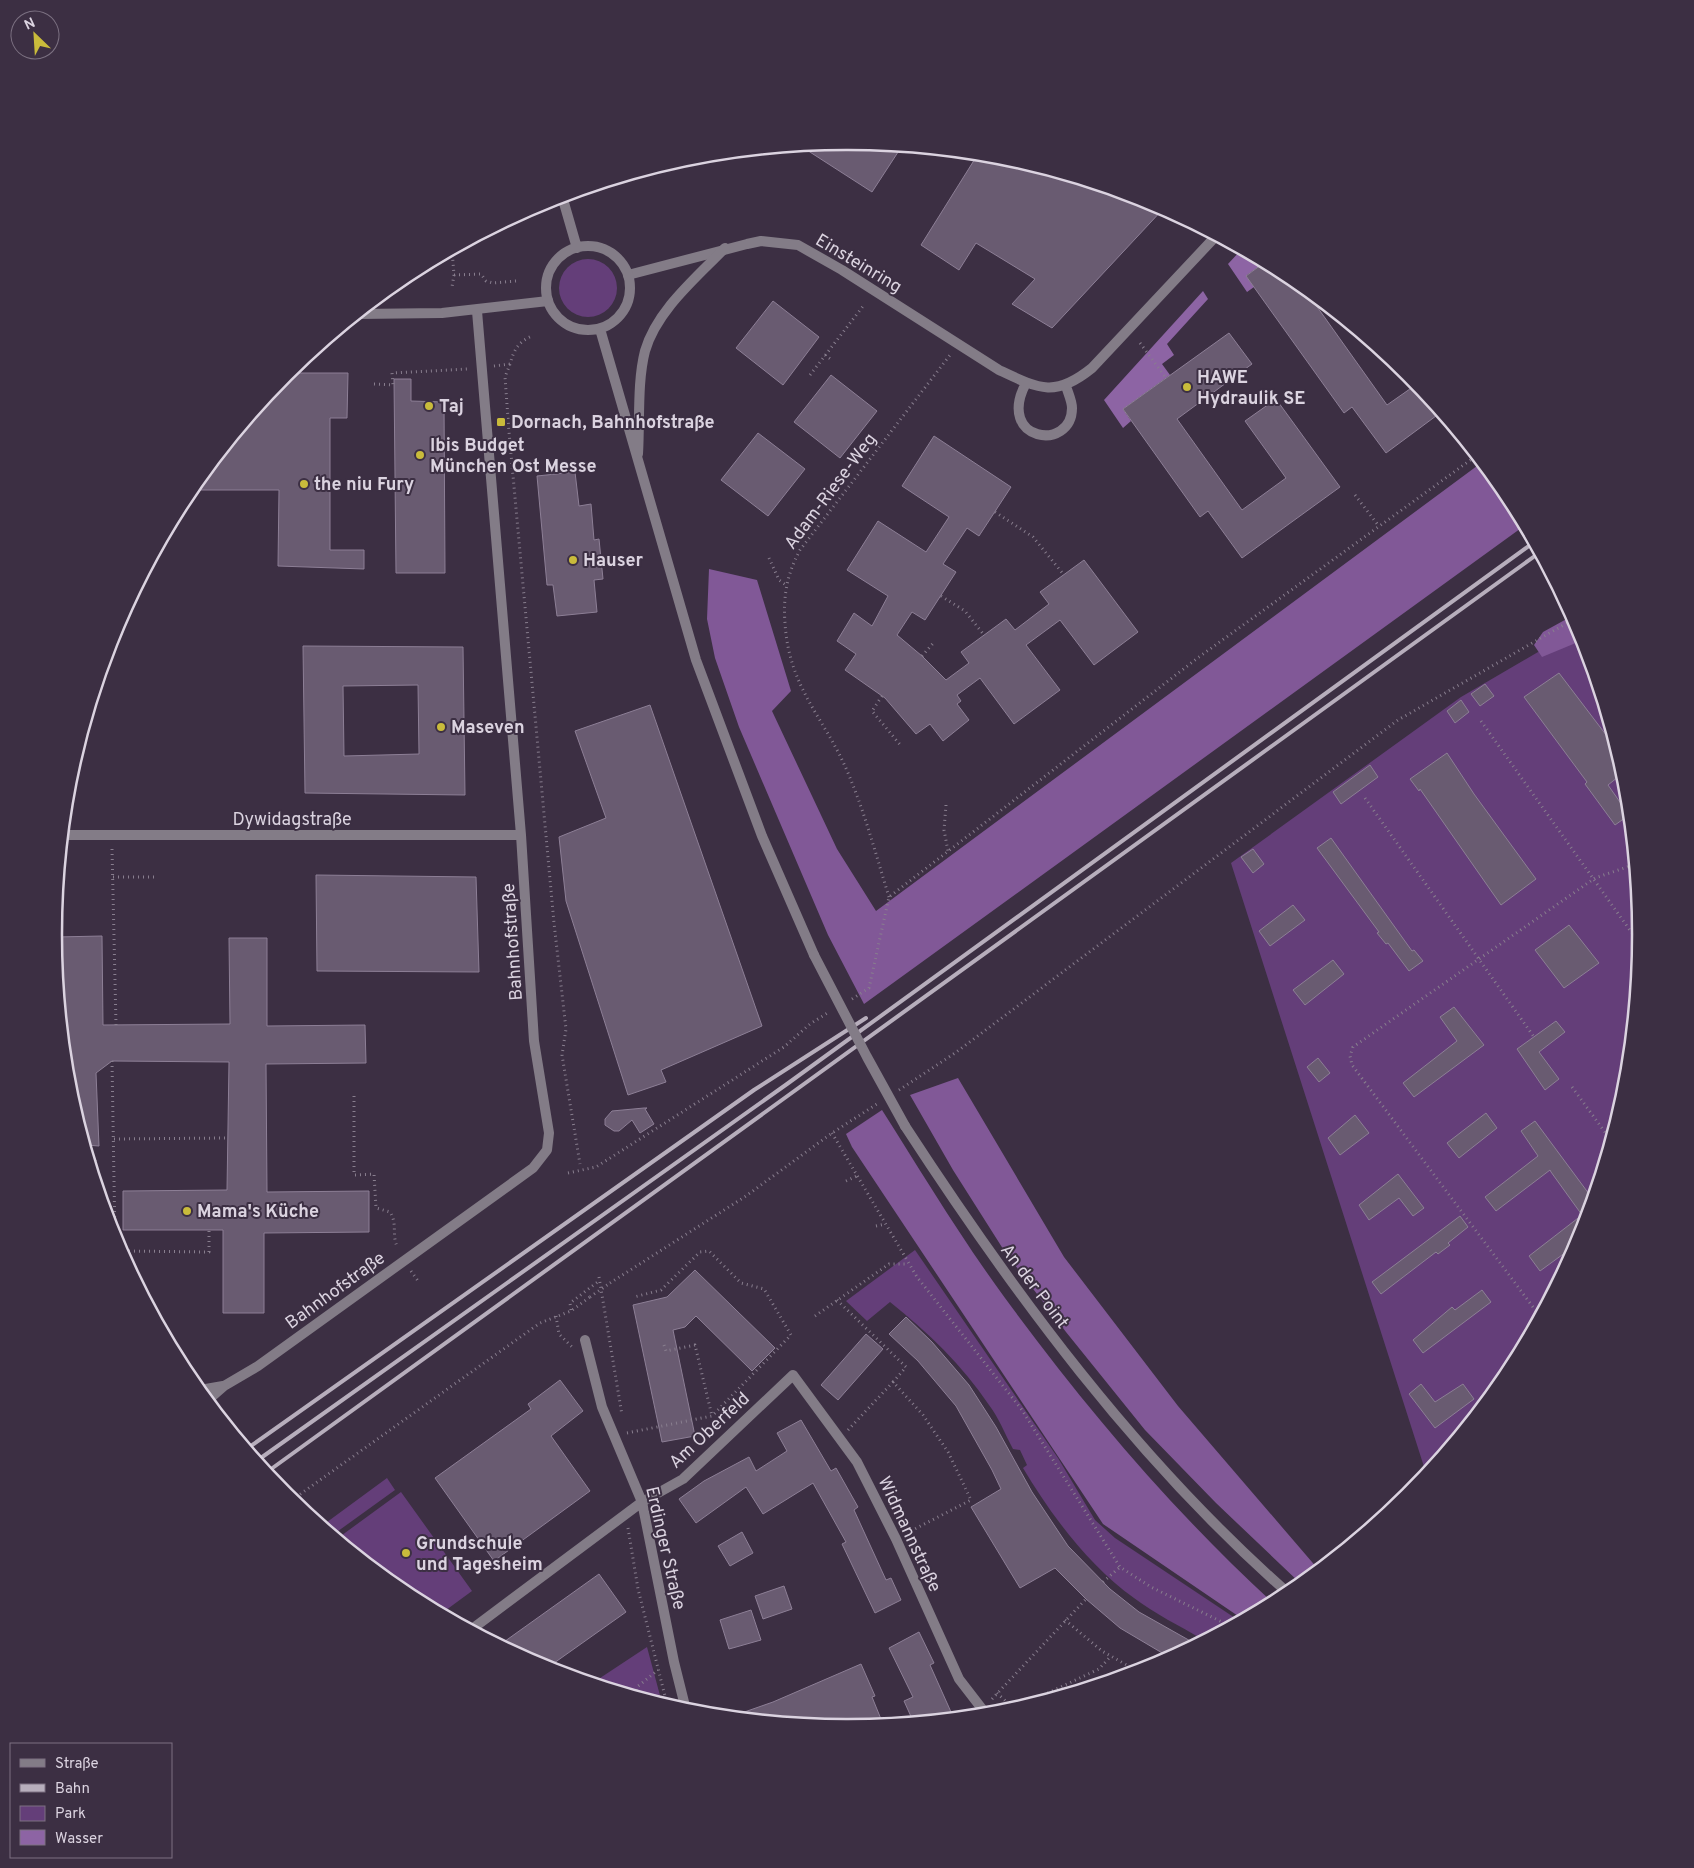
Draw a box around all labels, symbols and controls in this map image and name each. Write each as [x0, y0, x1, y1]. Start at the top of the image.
north arrow [10, 10, 60, 60]
text: N [22, 15, 38, 34]
street label: Einsteinring [811, 229, 906, 299]
place label: HAWE Hydraulik SE [1197, 367, 1306, 411]
marker: HAWE Hydraulik SE [1181, 381, 1193, 393]
place label: Taj [439, 396, 464, 419]
marker: Taj [423, 400, 435, 412]
place label: Dornach, Bahnhofstraße [511, 412, 715, 435]
marker: Dornach, Bahnhofstraße [495, 416, 507, 428]
street label: Adam-Riese-Weg [780, 429, 883, 555]
place label: Ibis Budget München Ost Messe [430, 435, 596, 479]
marker: Ibis Budget München Ost Messe [414, 449, 426, 461]
place label: the niu Fury [314, 474, 414, 497]
marker: the niu Fury [298, 478, 310, 490]
place label: Hauser [583, 550, 643, 573]
marker: Hauser [567, 554, 579, 566]
place label: Maseven [451, 717, 525, 740]
marker: Maseven [435, 721, 447, 733]
street label: Dywidagstraße [232, 809, 352, 832]
street label: Bahnhofstraße [498, 882, 529, 1001]
place label: Mama's Küche [197, 1201, 319, 1224]
marker: Mama's Küche [181, 1205, 193, 1217]
street label: An der Point [994, 1240, 1073, 1334]
street label: Bahnhofstraße [281, 1247, 390, 1335]
street label: Am Oberfeld [665, 1388, 755, 1474]
street label: Widmannstraße [872, 1473, 946, 1596]
street label: Erdinger Straße [639, 1484, 690, 1612]
place label: Grundschule und Tagesheim [416, 1533, 543, 1577]
marker: Grundschule und Tagesheim [400, 1547, 412, 1559]
legend [10, 1743, 172, 1858]
text: Straße [55, 1755, 99, 1774]
text: Bahn [55, 1780, 90, 1799]
text: Park [55, 1805, 86, 1824]
text: Wasser [55, 1830, 103, 1849]

